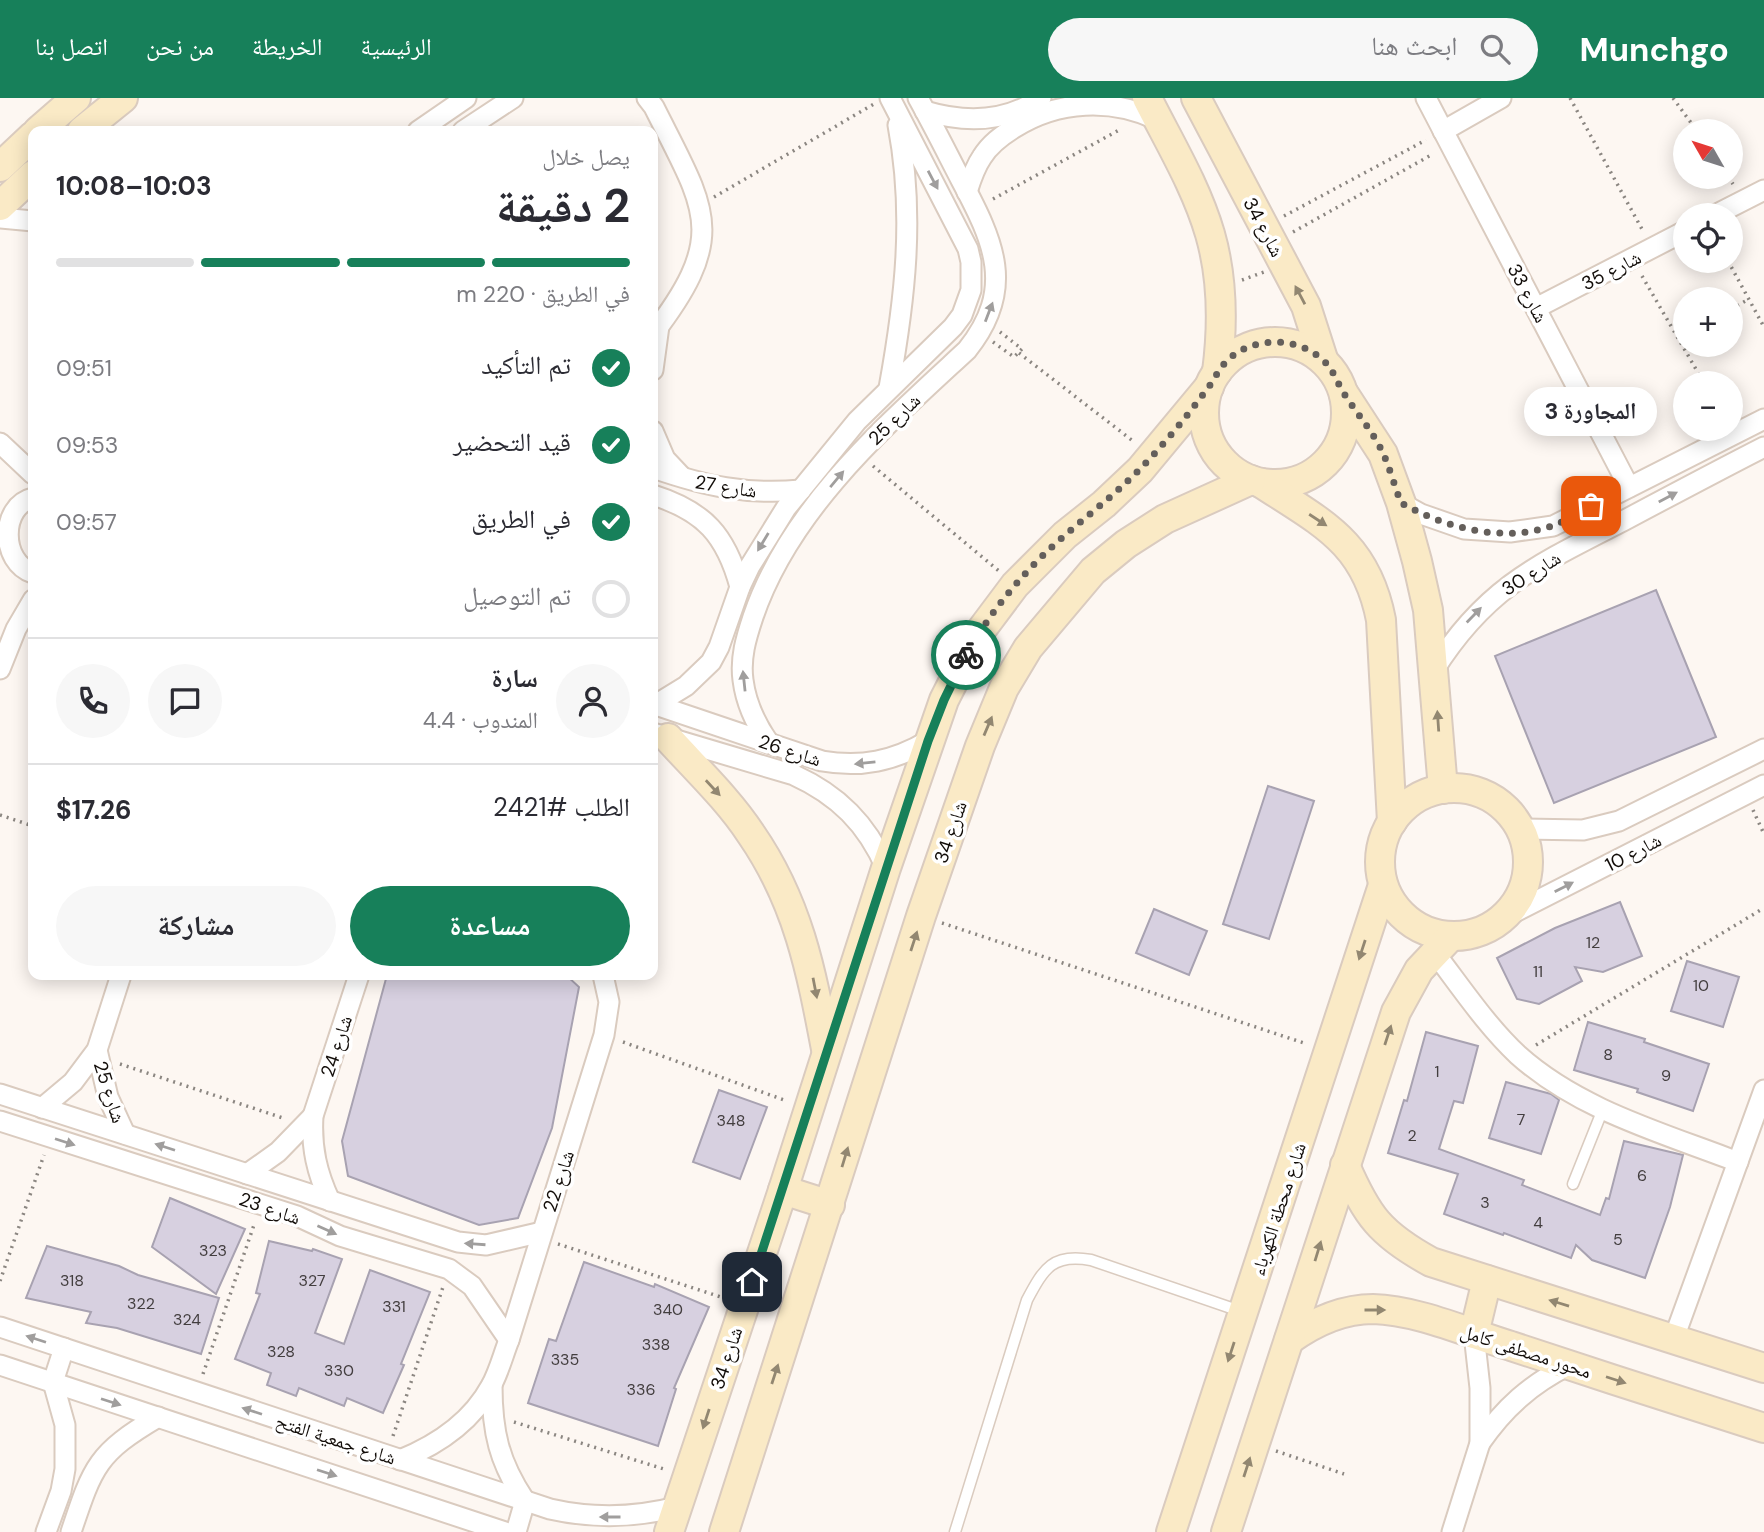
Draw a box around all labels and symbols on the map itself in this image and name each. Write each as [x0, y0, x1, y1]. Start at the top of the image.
north arrow [1673, 119, 1743, 189]
one-way arrow [927, 170, 939, 190]
street label: شارع 34 [1238, 193, 1290, 261]
street label: شارع 35 [1577, 245, 1645, 296]
street label: شارع 33 [1502, 259, 1554, 327]
one-way arrow [1294, 285, 1306, 305]
one-way arrow [984, 302, 995, 323]
callout: المجاورة 3 [1524, 387, 1658, 436]
street label: شارع 25 [863, 388, 926, 450]
street label: شارع 27 [693, 469, 758, 504]
one-way arrow [830, 471, 845, 489]
pin [1561, 476, 1621, 536]
one-way arrow [1658, 491, 1678, 503]
one-way arrow [1308, 514, 1328, 527]
one-way arrow [757, 532, 770, 551]
street label: شارع 30 [1497, 545, 1566, 601]
one-way arrow [1466, 607, 1482, 624]
courier [931, 620, 1001, 690]
one-way arrow [738, 669, 749, 691]
one-way arrow [1432, 710, 1443, 732]
one-way arrow [983, 715, 994, 736]
street label: شارع 26 [756, 729, 824, 772]
one-way arrow [854, 758, 876, 769]
one-way arrow [705, 779, 721, 796]
street label: شارع 34 [928, 798, 973, 866]
street label: شارع 10 [1601, 828, 1666, 877]
one-way arrow [1554, 882, 1574, 894]
one-way arrow [909, 930, 919, 951]
house number: 12 [1586, 932, 1600, 953]
one-way arrow [1356, 939, 1367, 960]
house number: 11 [1533, 961, 1543, 982]
house number: 10 [1693, 975, 1709, 996]
one-way arrow [809, 977, 820, 999]
street label: شارع 24 [315, 1012, 358, 1080]
one-way arrow [1383, 1024, 1394, 1045]
house number: 8 [1603, 1044, 1613, 1065]
street label: شارع 25 [88, 1058, 131, 1126]
house number: 1 [1435, 1061, 1440, 1082]
house number: 9 [1661, 1065, 1671, 1086]
house number: 7 [1517, 1109, 1525, 1130]
house number: 348 [717, 1110, 745, 1131]
house number: 2 [1407, 1125, 1417, 1146]
one-way arrow [55, 1137, 76, 1147]
street label: شارع محطة الكهرباء [1245, 1139, 1312, 1279]
one-way arrow [154, 1142, 175, 1152]
street label: شارع 22 [537, 1147, 580, 1215]
one-way arrow [840, 1147, 851, 1168]
house number: 6 [1637, 1165, 1647, 1186]
street label: شارع 23 [236, 1186, 304, 1231]
house number: 3 [1480, 1192, 1490, 1213]
house number: 4 [1533, 1212, 1543, 1233]
one-way arrow [317, 1224, 337, 1236]
house number: 5 [1613, 1229, 1623, 1250]
one-way arrow [464, 1238, 486, 1249]
house number: 323 [199, 1240, 227, 1261]
one-way arrow [1313, 1240, 1323, 1261]
pin [722, 1252, 782, 1312]
house number: 318 [60, 1270, 84, 1291]
house number: 327 [299, 1270, 325, 1291]
house number: 322 [127, 1293, 155, 1314]
house number: 331 [382, 1296, 406, 1317]
one-way arrow [1548, 1297, 1569, 1307]
house number: 340 [653, 1299, 683, 1320]
one-way arrow [1364, 1304, 1386, 1316]
house number: 324 [173, 1309, 201, 1330]
street label: محور مصطفى كامل [1457, 1319, 1594, 1384]
street label: شارع 34 [705, 1324, 748, 1392]
one-way arrow [26, 1334, 47, 1344]
house number: 338 [642, 1334, 670, 1355]
house number: 328 [267, 1341, 295, 1362]
one-way arrow [1225, 1342, 1236, 1363]
house number: 335 [551, 1349, 579, 1370]
house number: 330 [324, 1360, 354, 1381]
one-way arrow [771, 1363, 781, 1384]
one-way arrow [1606, 1376, 1627, 1386]
house number: 336 [627, 1379, 655, 1400]
one-way arrow [101, 1397, 122, 1407]
one-way arrow [242, 1406, 263, 1416]
street label: شارع جمعية الفتح [273, 1408, 399, 1471]
one-way arrow [701, 1409, 711, 1430]
one-way arrow [1243, 1457, 1253, 1478]
one-way arrow [317, 1468, 338, 1478]
one-way arrow [599, 1511, 621, 1523]

